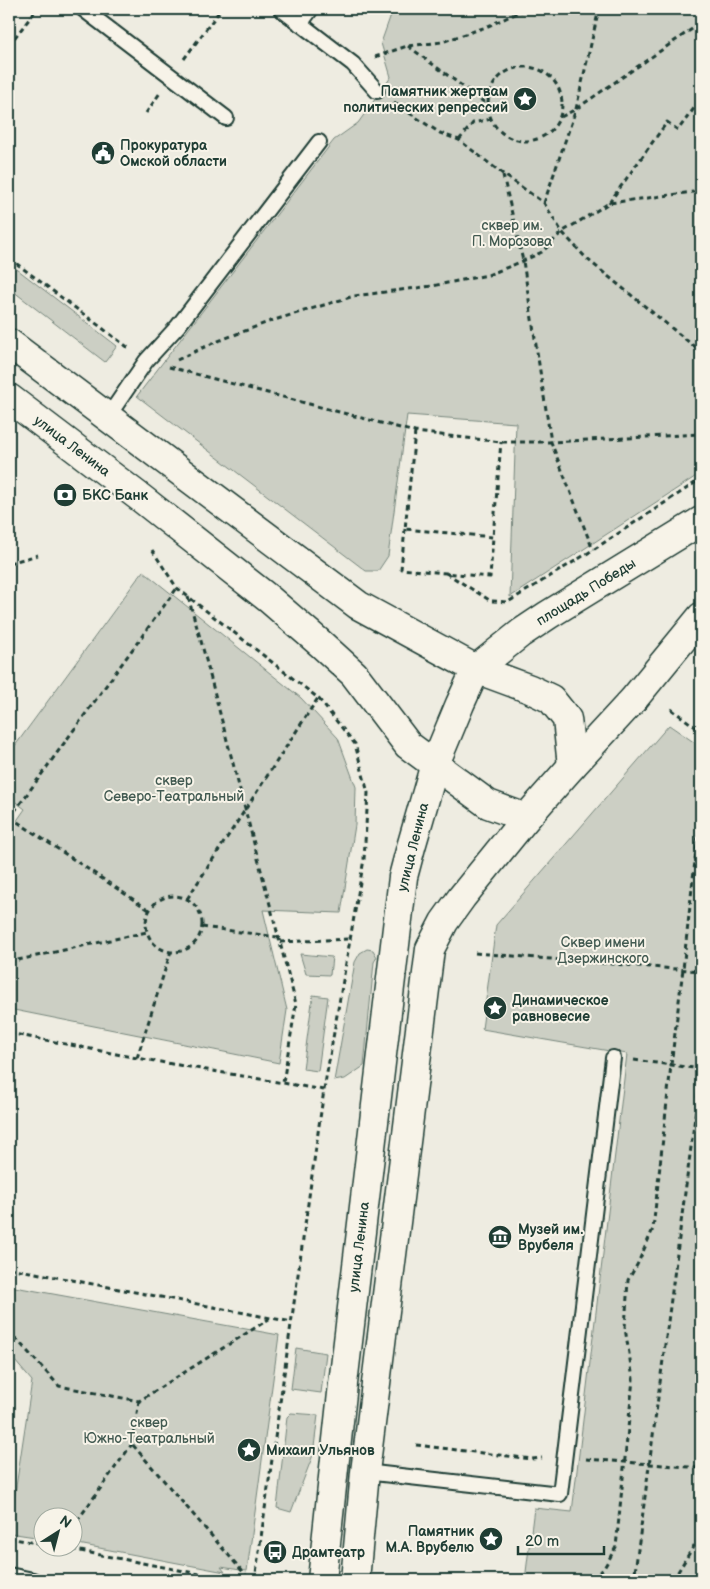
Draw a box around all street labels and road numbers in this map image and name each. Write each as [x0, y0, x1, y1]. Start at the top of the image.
street label: улица Ленина [30, 412, 114, 481]
street label: площадь Победы [533, 555, 639, 629]
street label: улица Ленина [394, 800, 432, 893]
street label: улица Ленина [345, 1200, 373, 1293]

